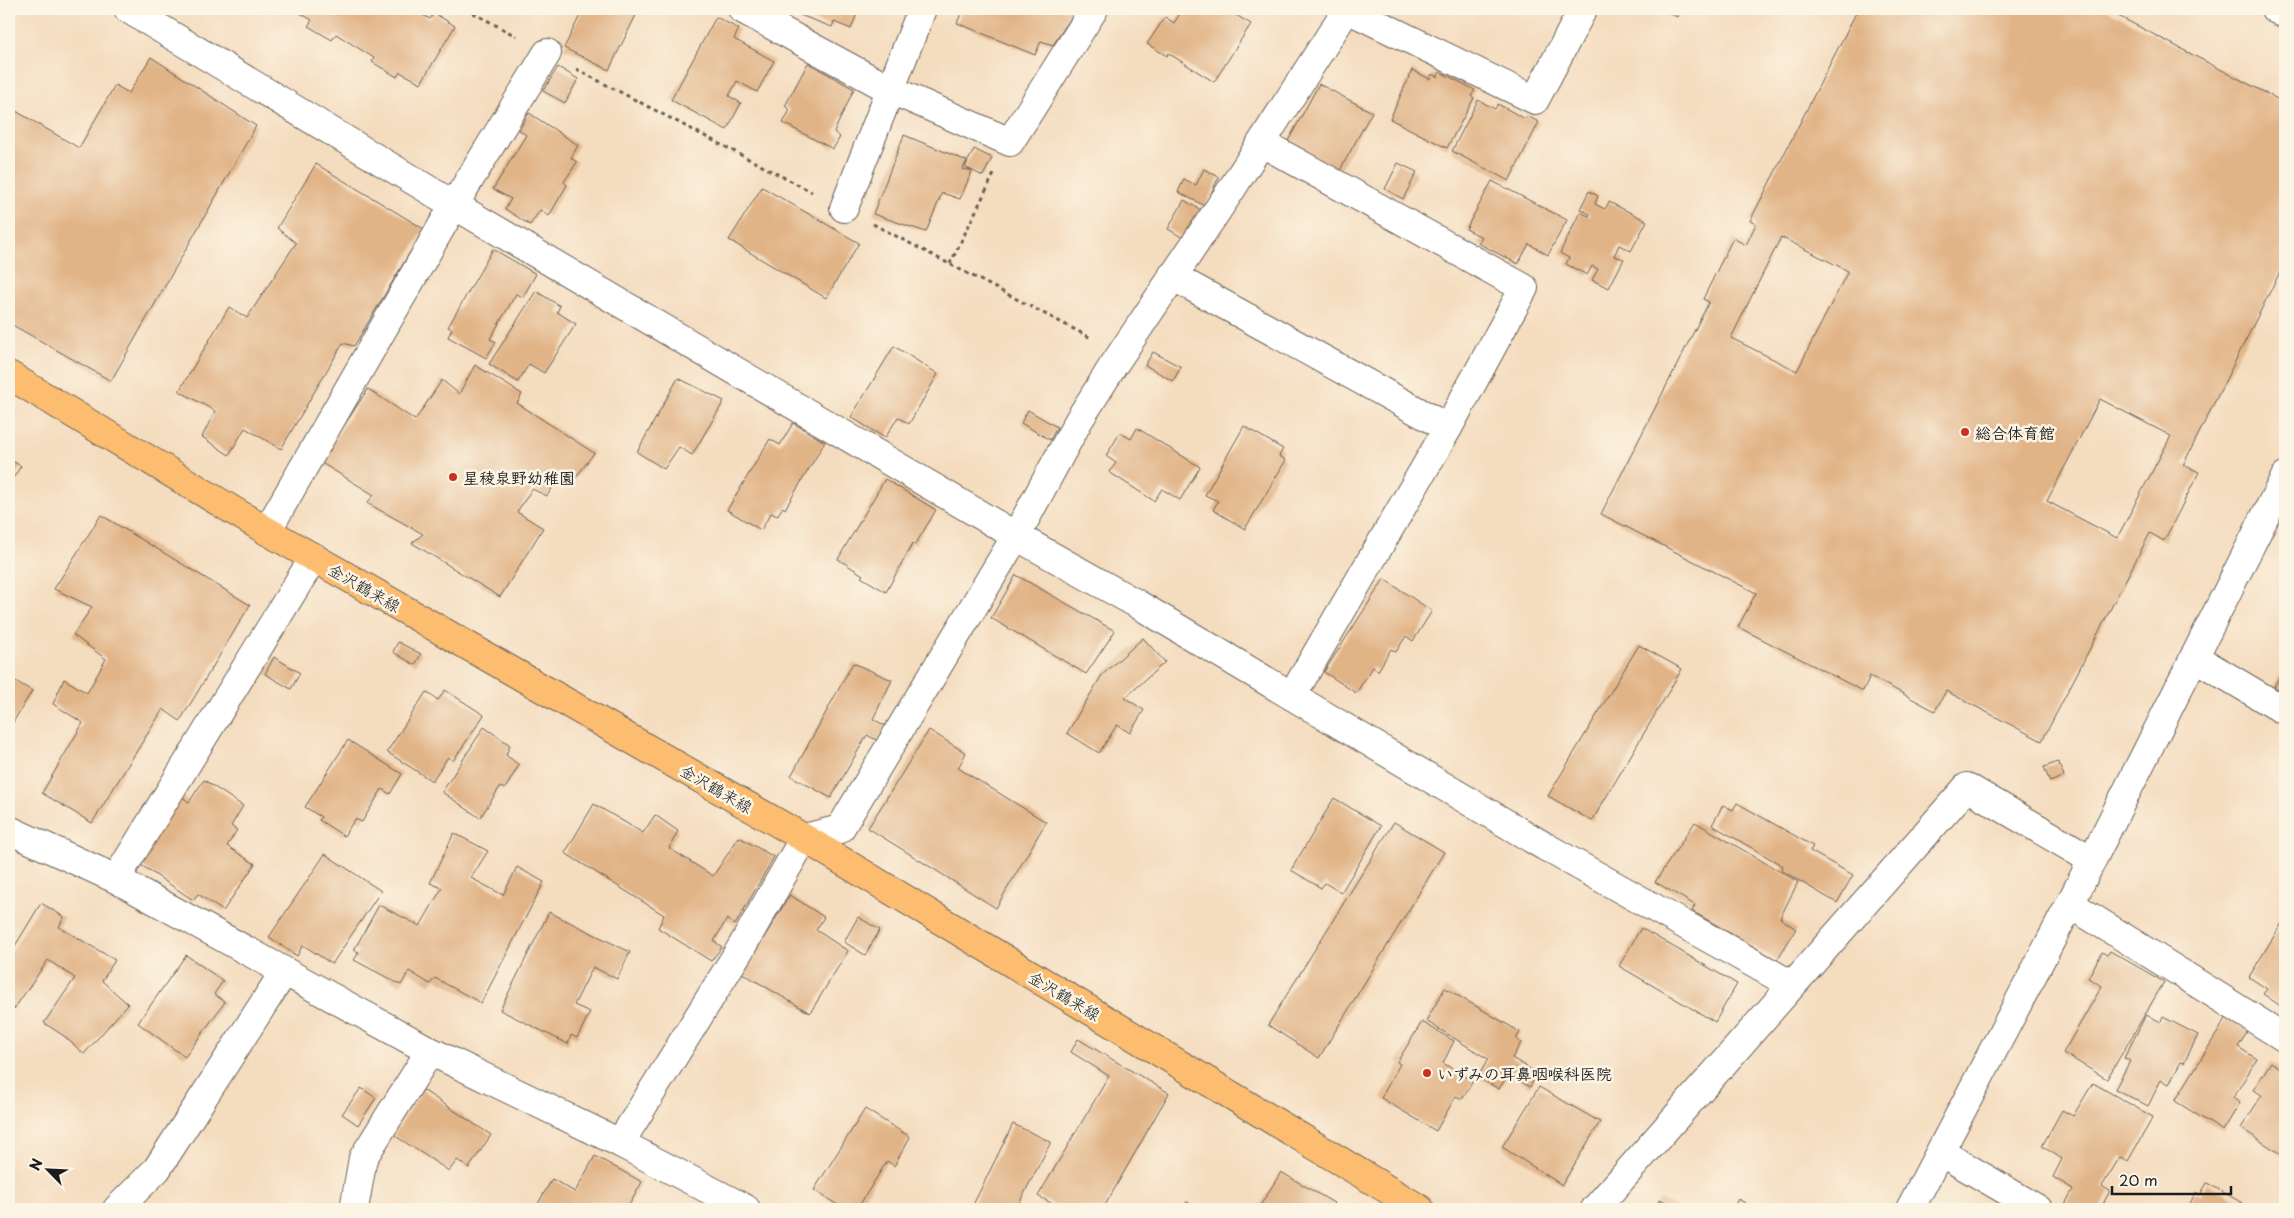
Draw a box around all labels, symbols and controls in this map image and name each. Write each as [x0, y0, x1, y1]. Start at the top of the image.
place label: 総合体育館 [1975, 420, 2055, 444]
marker: 総合体育館 [1959, 426, 1971, 438]
place label: 星稜泉野幼稚園 [463, 465, 575, 489]
marker: 星稜泉野幼稚園 [447, 471, 459, 483]
street label: 金沢鶴来線 [324, 557, 406, 617]
street label: 金沢鶴来線 [676, 758, 758, 818]
street label: 金沢鶴来線 [1025, 964, 1105, 1026]
place label: いずみの耳鼻咽喉科医院 [1437, 1061, 1612, 1085]
marker: いずみの耳鼻咽喉科医院 [1421, 1067, 1433, 1079]
north arrow [22, 1146, 72, 1196]
text: N [24, 1155, 48, 1174]
scale bar [2112, 1163, 2230, 1195]
text: 20 m [2119, 1168, 2158, 1191]

